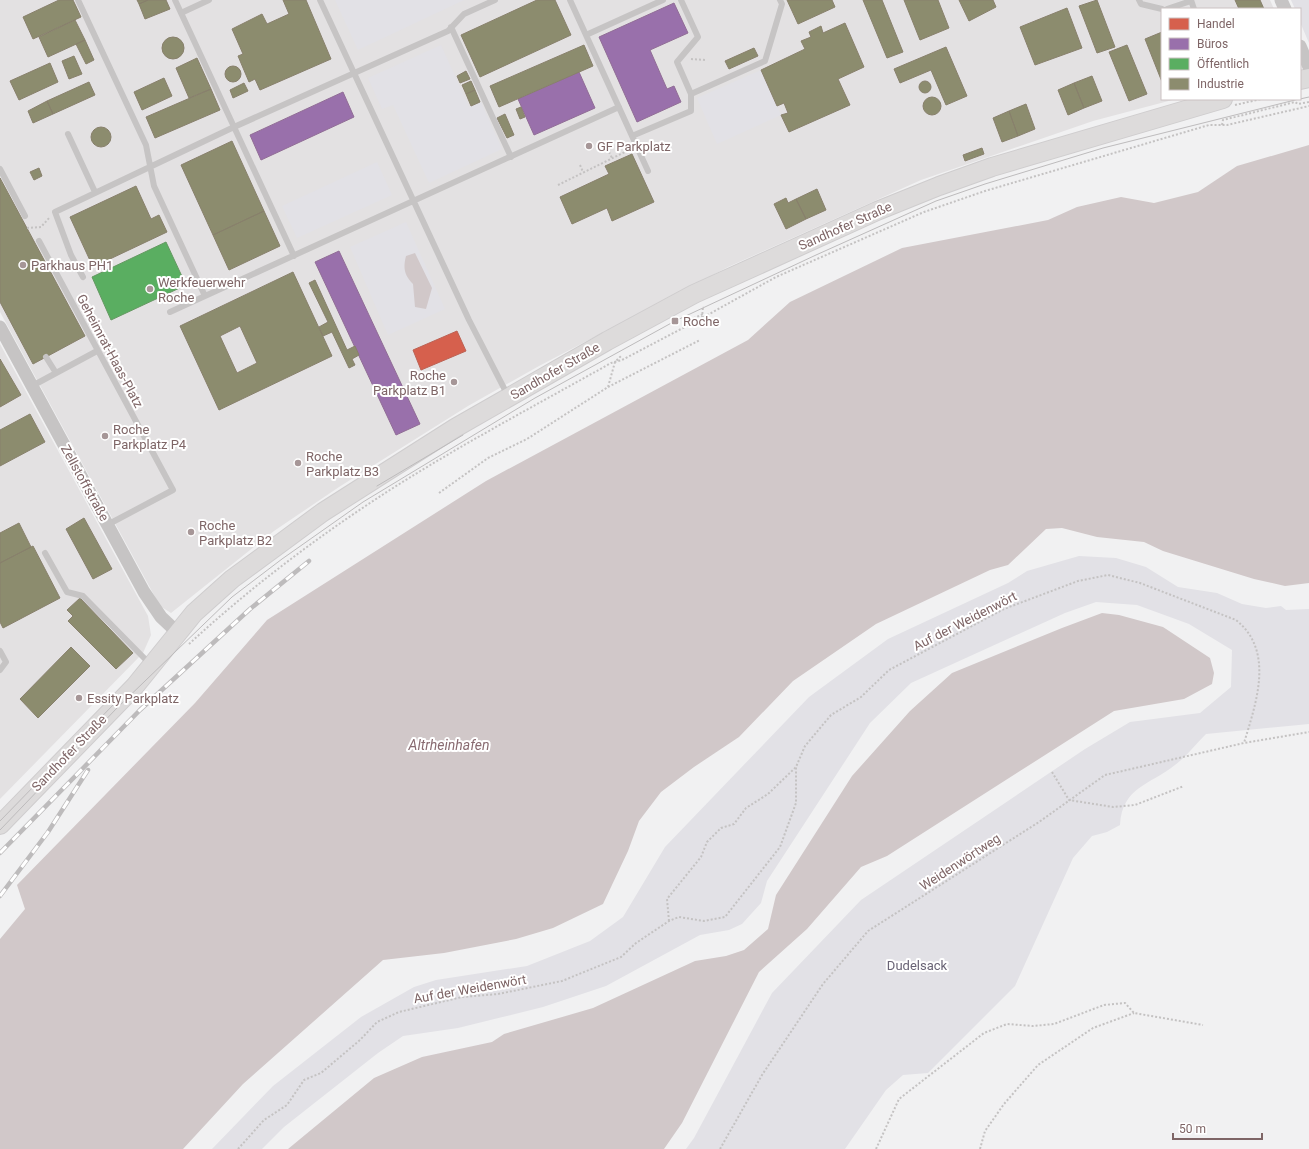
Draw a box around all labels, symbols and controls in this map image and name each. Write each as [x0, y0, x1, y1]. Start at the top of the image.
legend [1161, 8, 1301, 100]
text: Handel [1197, 17, 1235, 31]
text: Büros [1197, 37, 1228, 51]
text: Öffentlich [1197, 56, 1249, 71]
text: Industrie [1197, 77, 1244, 91]
place label: GF Parkplatz [597, 139, 671, 154]
marker: GF Parkplatz [584, 141, 594, 151]
street label: Sandhofer Straße [796, 199, 894, 253]
place label: Parkhaus PH1 [31, 258, 113, 273]
marker: Parkhaus PH1 [18, 260, 28, 270]
place label: Werkfeuerwehr Roche [158, 275, 246, 305]
marker: Werkfeuerwehr Roche [145, 284, 155, 294]
street label: Geheimrat-Haas-Platz [74, 292, 147, 411]
place label: Roche [683, 314, 719, 329]
marker: Roche [670, 316, 680, 326]
street label: Sandhofer Straße [508, 339, 602, 403]
place label: Roche Parkplatz B1 [373, 368, 446, 398]
marker: Roche Parkplatz B1 [449, 377, 459, 387]
place label: Roche Parkplatz P4 [113, 422, 187, 452]
marker: Roche Parkplatz P4 [100, 431, 110, 441]
street label: Zellstoffstraße [58, 442, 112, 524]
place label: Roche Parkplatz B3 [306, 449, 379, 479]
marker: Roche Parkplatz B3 [293, 458, 303, 468]
place label: Roche Parkplatz B2 [199, 518, 272, 548]
marker: Roche Parkplatz B2 [186, 527, 196, 537]
street label: Auf der Weidenwört [911, 588, 1019, 654]
place label: Essity Parkplatz [87, 691, 180, 706]
marker: Essity Parkplatz [74, 693, 84, 703]
street label: Sandhofer Straße [29, 712, 109, 794]
water label: Altrheinhafen [408, 737, 489, 753]
street label: Weidenwörtweg [917, 830, 1003, 894]
park label: Dudelsack [887, 958, 948, 973]
street label: Auf der Weidenwört [412, 972, 528, 1006]
scale bar [1173, 1115, 1262, 1141]
text: 50 m [1179, 1122, 1206, 1136]

